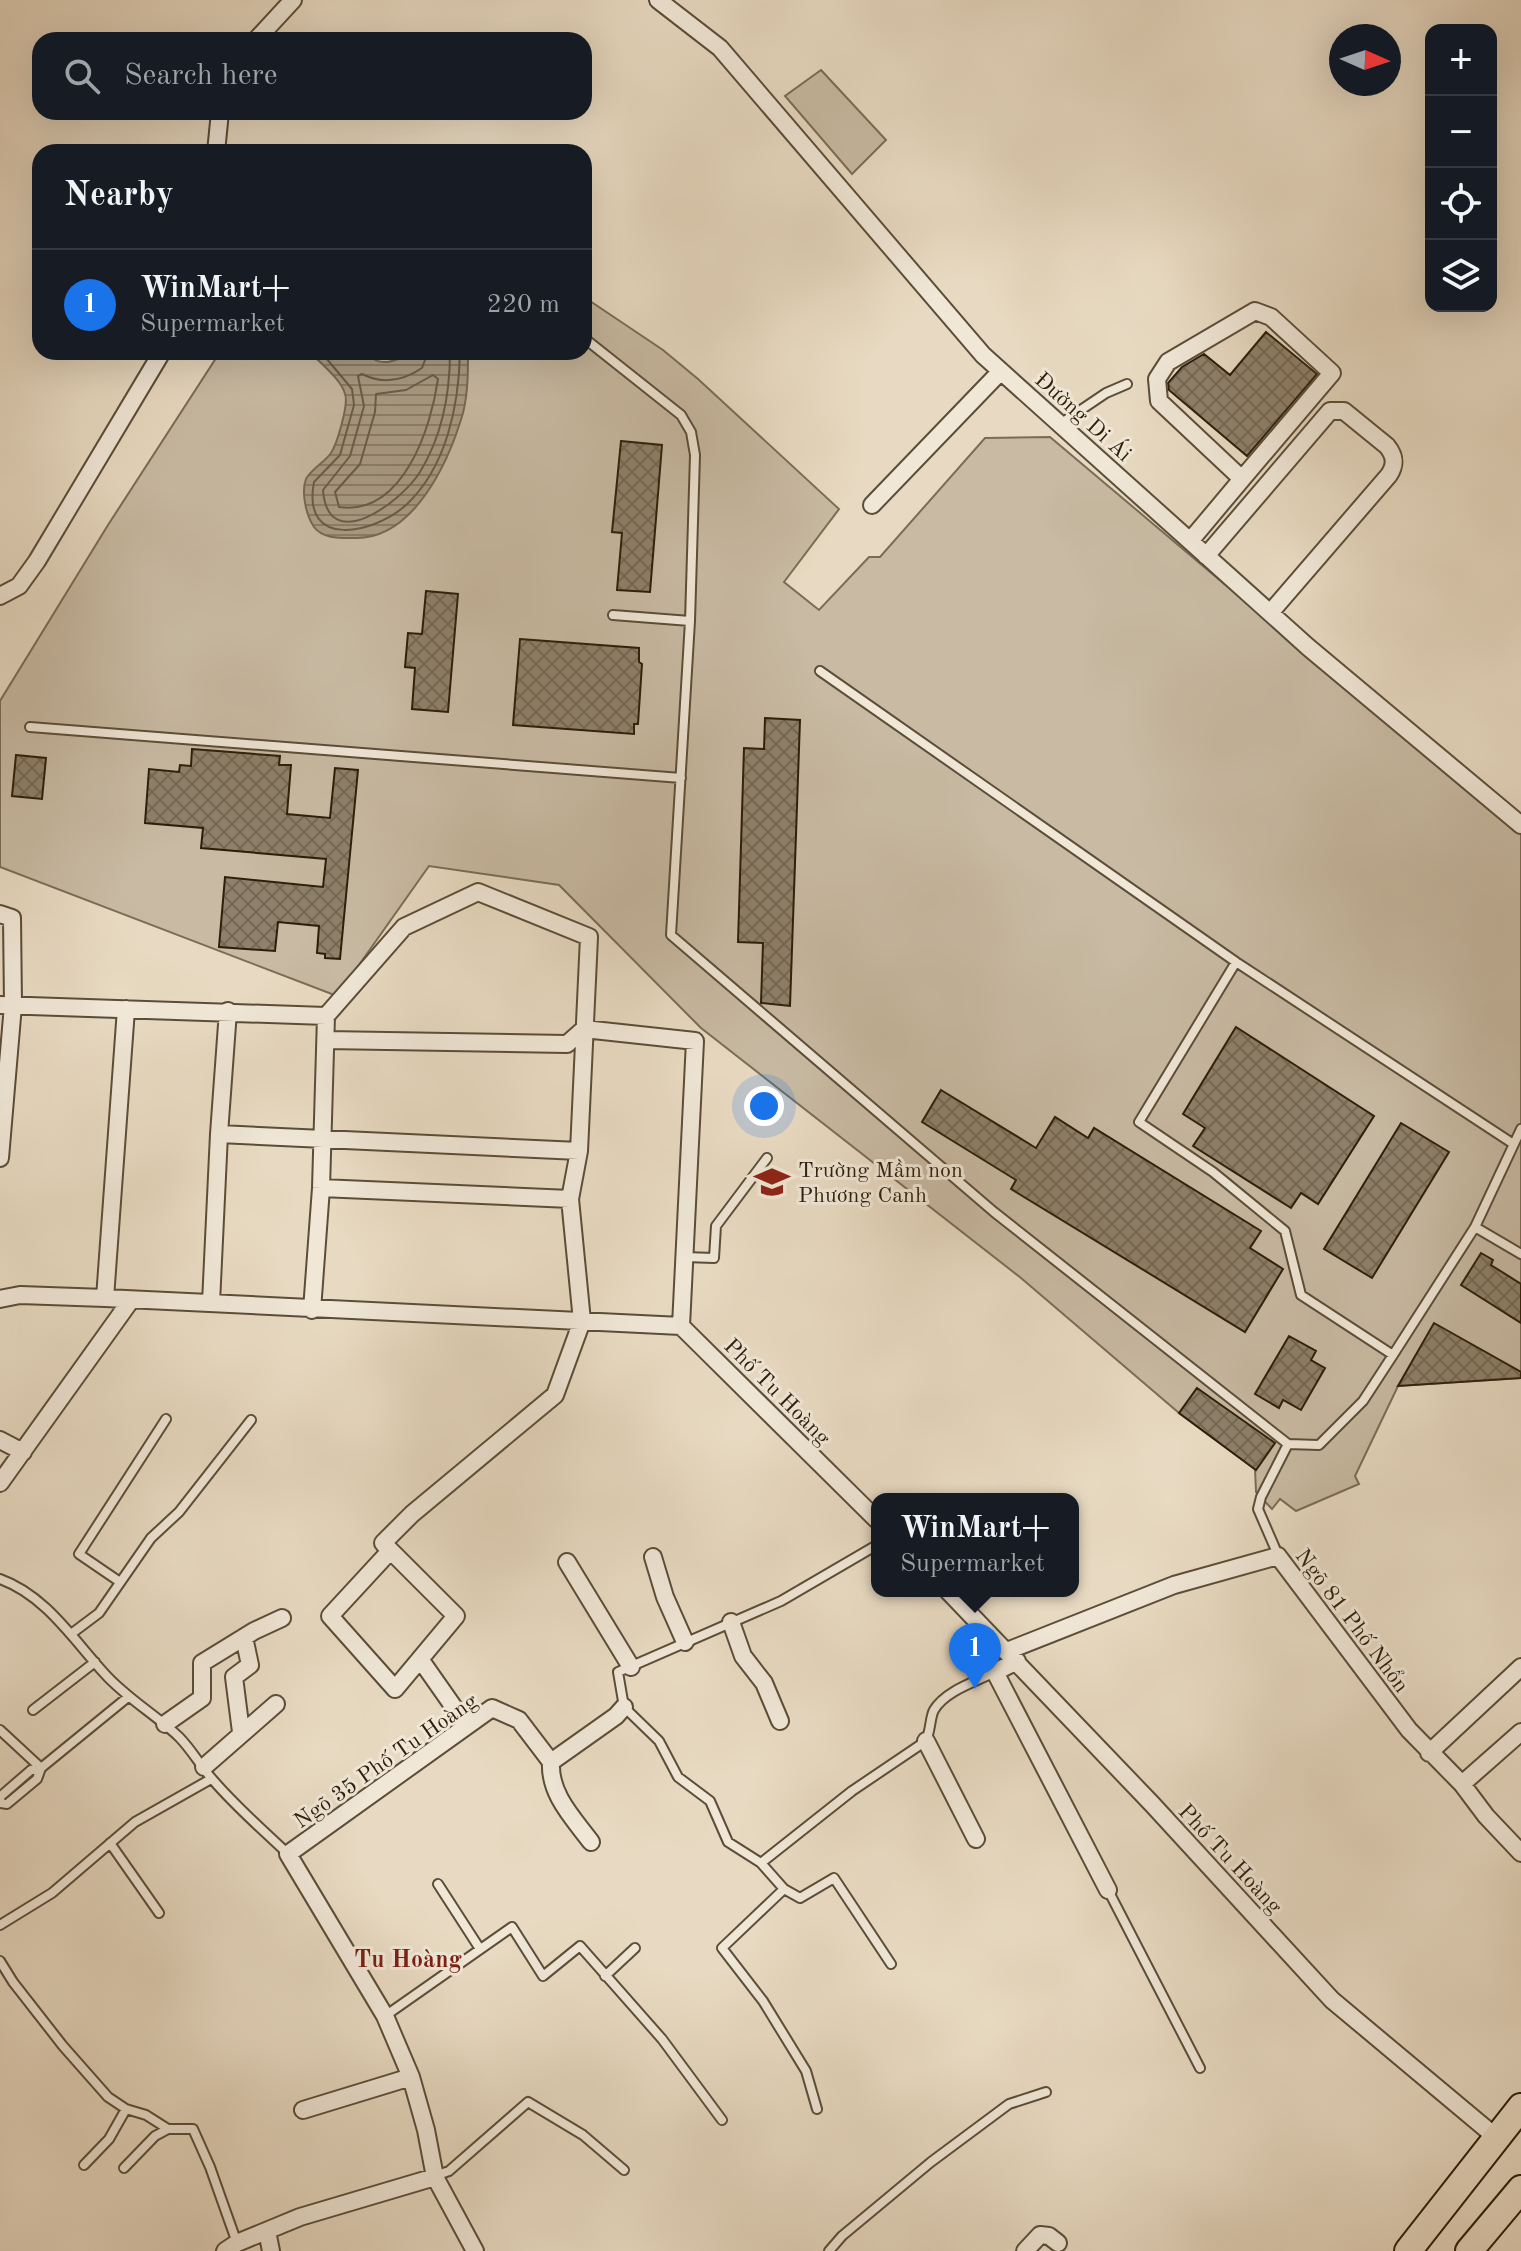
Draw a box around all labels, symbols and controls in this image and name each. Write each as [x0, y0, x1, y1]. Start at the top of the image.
north arrow [1329, 24, 1401, 96]
map controls [1425, 24, 1497, 312]
button: + [1425, 24, 1497, 96]
search box [32, 32, 592, 120]
icon: search [60, 54, 104, 98]
text: Search here [124, 61, 278, 91]
button: − [1425, 96, 1497, 168]
button: locate [1425, 168, 1497, 240]
text: Nearby [64, 179, 174, 213]
button: layers [1425, 240, 1497, 312]
text: WinMart+ [140, 274, 290, 304]
text: 1 [82, 292, 98, 318]
text: 220 m [487, 292, 560, 318]
text: Supermarket [140, 311, 285, 337]
street label: Đường Di Ái [1030, 366, 1137, 466]
your location [744, 1086, 784, 1126]
place label: Trường Mầm non Phương Canh [798, 1159, 963, 1207]
school or university icon: Trường Mầm non Phương Canh [753, 1163, 791, 1201]
street label: Phố Tu Hoàng [719, 1335, 834, 1450]
popup [871, 1493, 1079, 1597]
text: WinMart+ [900, 1514, 1050, 1544]
street label: Ngõ 81 Phố Nhổn [1290, 1545, 1413, 1697]
text: Supermarket [900, 1551, 1045, 1577]
pin: 1 [949, 1623, 1001, 1689]
street label: Ngõ 35 Phố Tu Hoàng [291, 1690, 482, 1833]
street label: Phố Tu Hoàng [1174, 1800, 1286, 1918]
district label: Tu Hoàng [354, 1949, 463, 1973]

